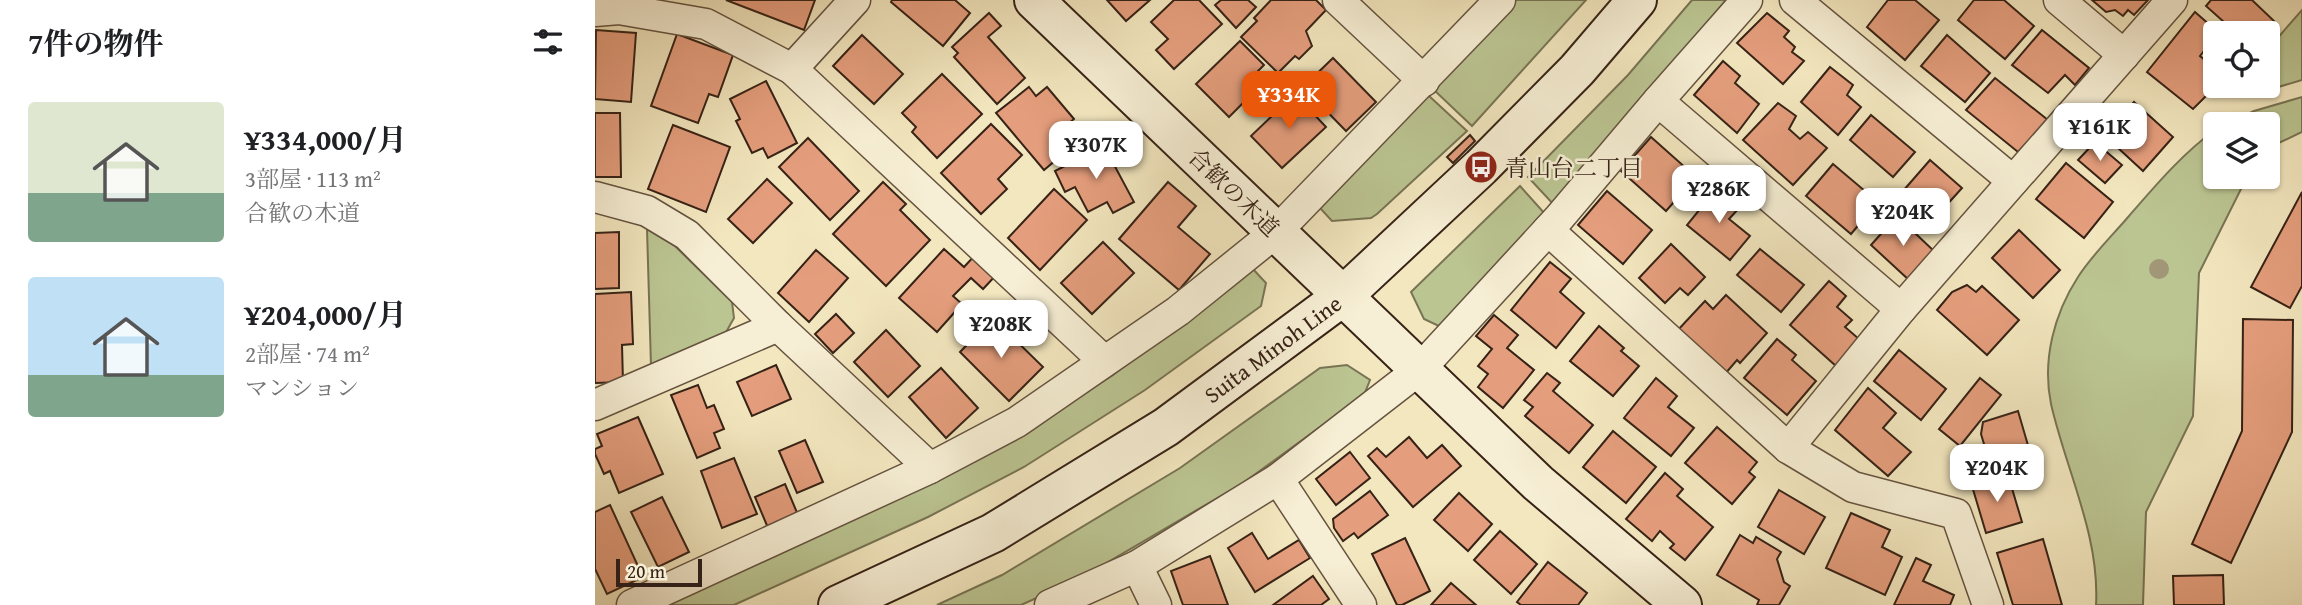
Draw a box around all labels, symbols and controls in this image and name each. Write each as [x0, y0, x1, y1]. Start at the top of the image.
text: 7件の物件 [28, 21, 164, 65]
map controls [2203, 21, 2280, 189]
button: locate [2203, 21, 2280, 98]
icon: filters [529, 23, 567, 61]
pin: ¥334K [1240, 72, 1338, 131]
text: ¥334K [1258, 77, 1320, 110]
pin: ¥161K [2051, 104, 2149, 163]
text: ¥161K [2069, 109, 2131, 142]
button: layers [2203, 112, 2280, 189]
text: ¥334,000/月 [245, 117, 407, 161]
pin: ¥307K [1047, 122, 1145, 181]
text: ¥307K [1065, 127, 1127, 160]
icon: home [84, 130, 168, 214]
street label: 合歓の木道 [1181, 140, 1287, 244]
bus stop icon: 青山台二丁目 [1462, 148, 1500, 186]
place label: 青山台二丁目 [1505, 151, 1643, 184]
text: 3部屋 · 113 m² [245, 162, 381, 195]
pin: ¥286K [1670, 166, 1768, 225]
text: ¥286K [1688, 171, 1750, 204]
pin: ¥204K [1854, 188, 1952, 248]
text: ¥204K [1872, 194, 1934, 227]
text: 合歓の木道 [245, 196, 360, 229]
street label: Suita Minoh Line [1197, 286, 1348, 410]
text: ¥204,000/月 [245, 292, 407, 336]
pin: ¥208K [952, 300, 1050, 360]
icon: home [84, 305, 168, 389]
text: ¥208K [970, 306, 1032, 339]
text: 2部屋 · 74 m² [245, 337, 370, 370]
text: マンション [245, 371, 359, 404]
pin: ¥204K [1948, 444, 2046, 504]
text: ¥204K [1966, 450, 2028, 483]
scale bar [616, 556, 702, 588]
text: 20 m [627, 557, 665, 585]

